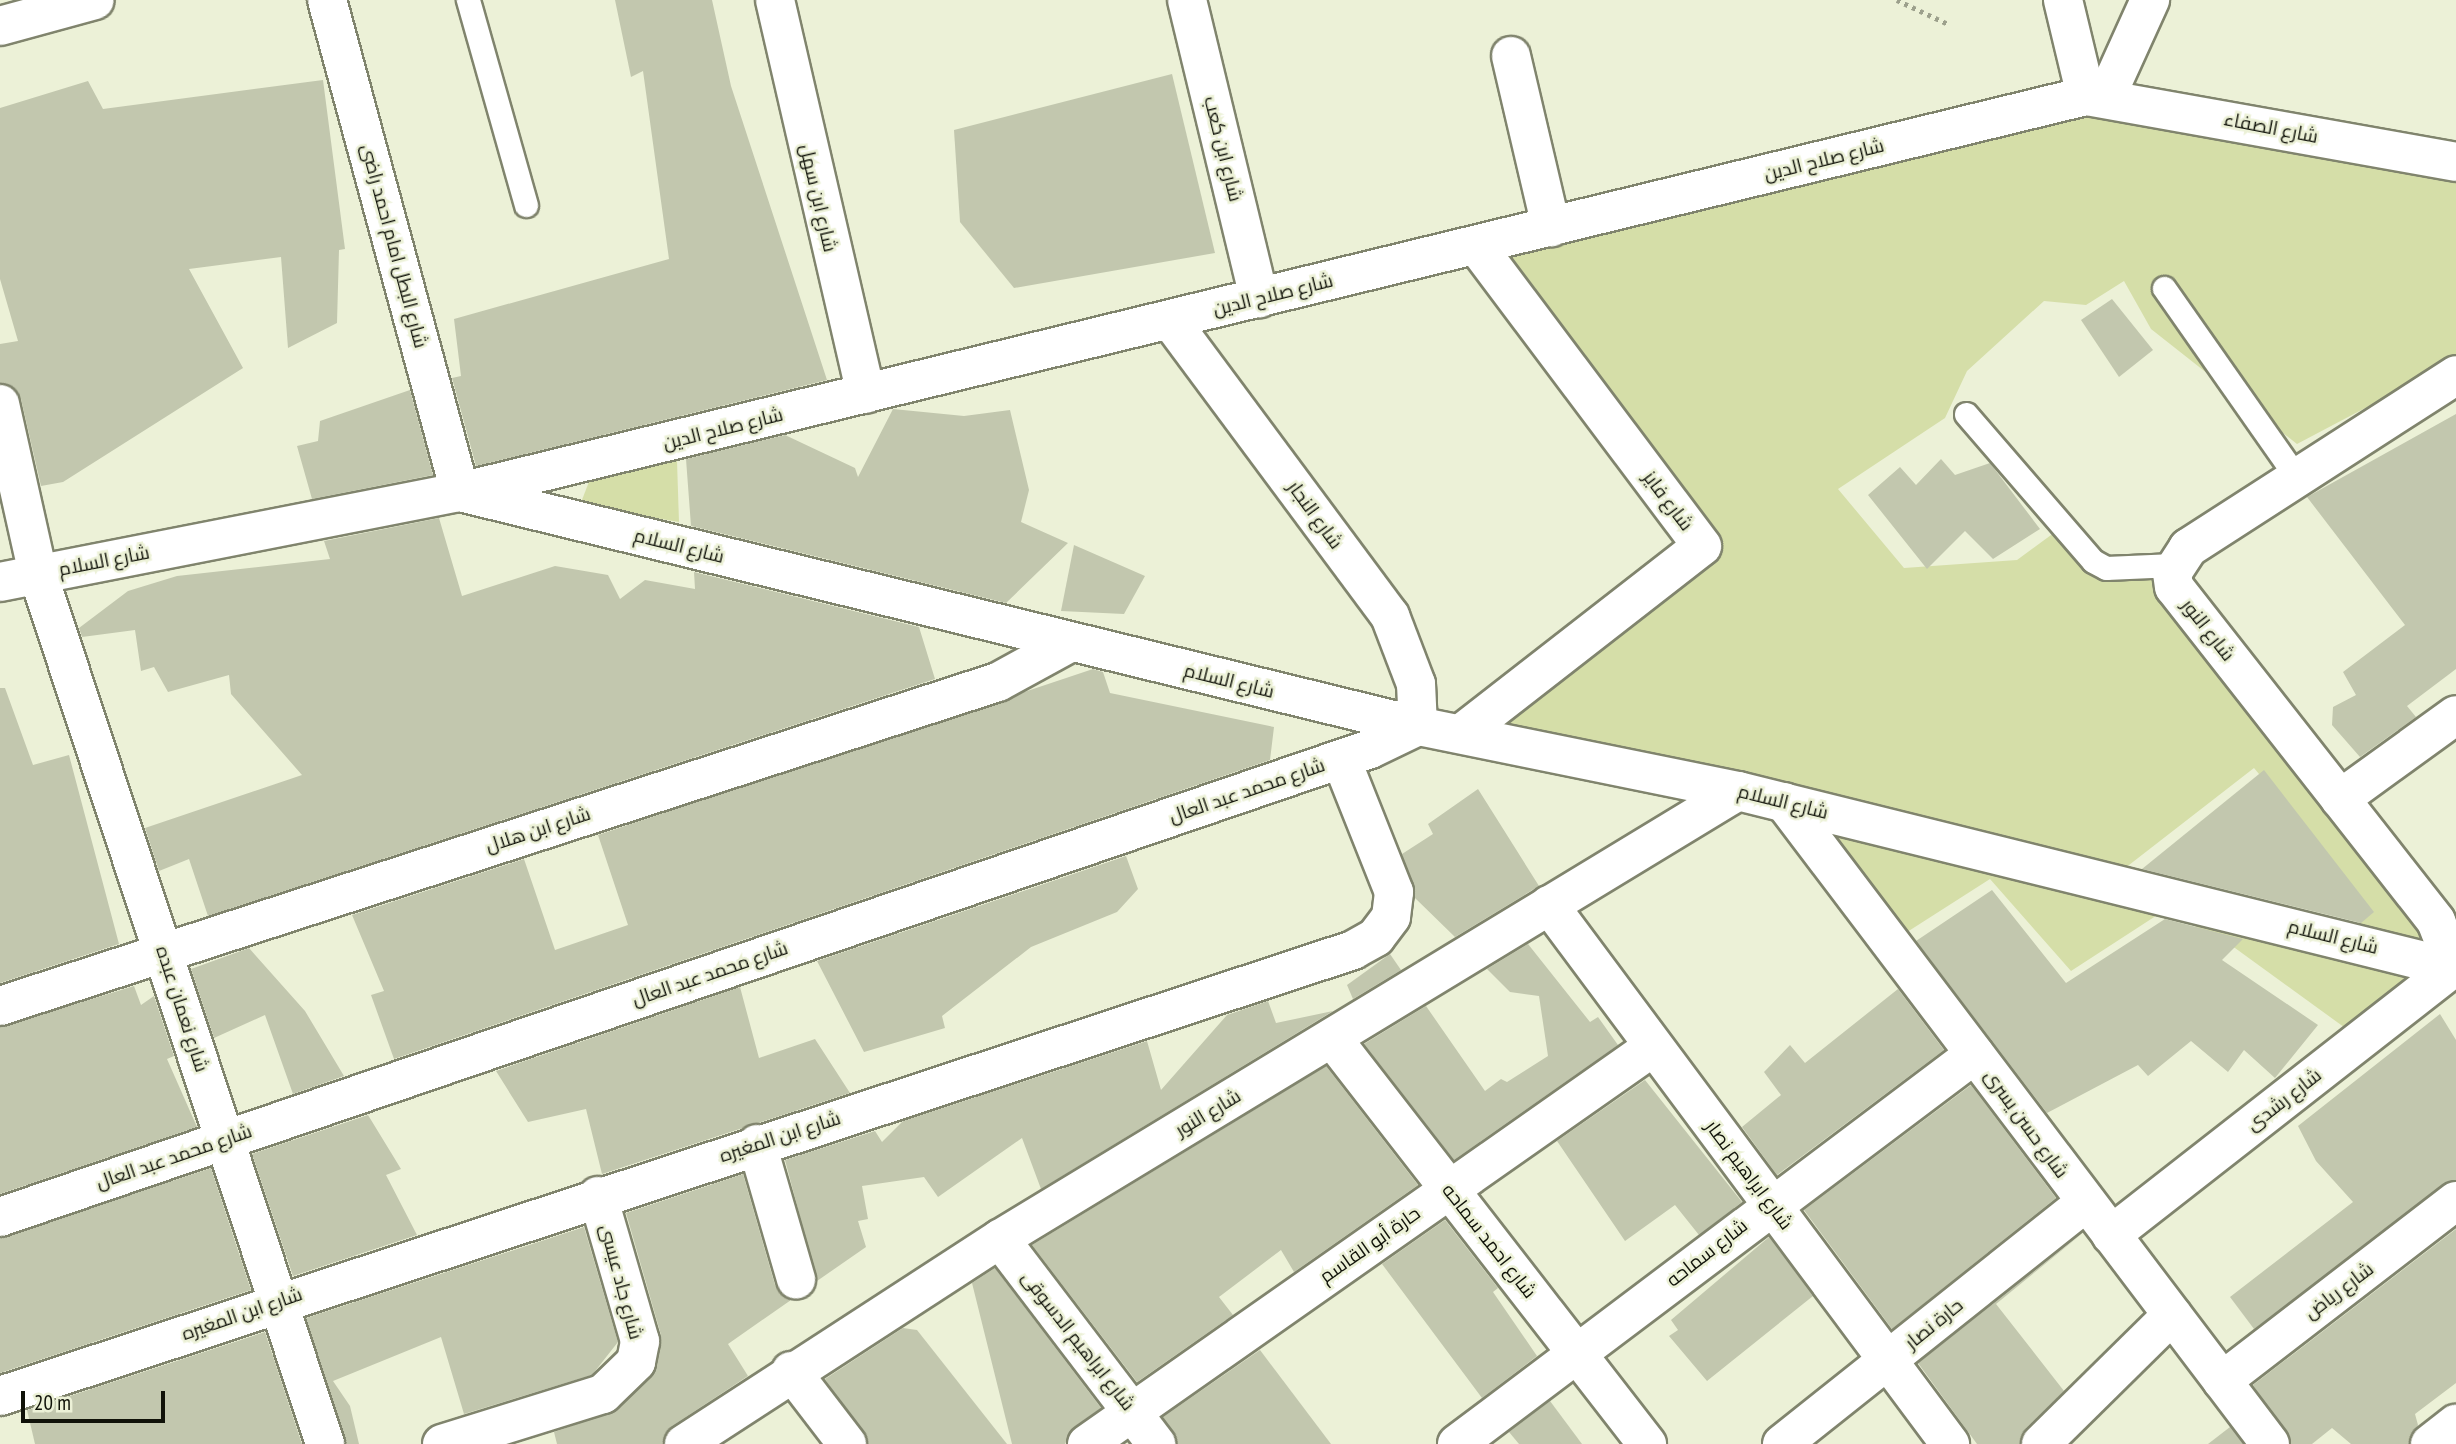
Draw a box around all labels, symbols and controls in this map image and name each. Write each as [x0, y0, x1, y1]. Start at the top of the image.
street label: شارع ابن كعب [1199, 94, 1247, 204]
street label: شارع الصفاء [2222, 108, 2320, 148]
street label: شارع صلاح الدين [1762, 134, 1886, 186]
street label: شارع البطل امام احمد راضى [356, 142, 432, 350]
street label: شارع ابن سهل [795, 142, 841, 254]
street label: شارع صلاح الدين [1211, 269, 1335, 321]
street label: شارع صلاح الدين [661, 403, 785, 455]
street label: شارع فايز [1638, 467, 1698, 535]
street label: شارع النجار [1283, 476, 1347, 554]
street label: شارع السلام [632, 524, 726, 568]
street label: شارع السلام [57, 541, 151, 581]
street label: شارع النور [2177, 594, 2239, 666]
street label: شارع السلام [1182, 659, 1276, 703]
street label: شارع محمد عبد العال [1166, 754, 1328, 828]
street label: شارع السلام [1736, 780, 1830, 824]
street label: شارع ابن هلال [483, 802, 593, 858]
street label: شارع السلام [2286, 915, 2380, 959]
street label: شارع محمد عبد العال [629, 937, 791, 1011]
street label: شارع نعمان عبده [151, 943, 213, 1075]
street label: شارع رشدى [2242, 1064, 2326, 1136]
street label: شارع حسن يسرى [1979, 1065, 2073, 1183]
street label: شارع النور [1171, 1084, 1245, 1142]
street label: شارع ابن المغيره [717, 1107, 843, 1167]
street label: شارع ابراهيم نصار [1700, 1116, 1798, 1234]
street label: شارع محمد عبد العال [93, 1120, 255, 1194]
street label: شارع احمد سماحه [1437, 1179, 1541, 1303]
street label: حارة أبو القاسم [1315, 1202, 1425, 1288]
street label: شارع سماحه [1662, 1214, 1752, 1292]
street label: شارع جاد عيسى [595, 1222, 647, 1342]
street label: شارع رياض [2300, 1258, 2378, 1324]
street label: شارع ابراهيم الدسوقى [1016, 1267, 1140, 1415]
street label: شارع ابن المغيره [179, 1283, 305, 1345]
street label: حارة نصار [1900, 1294, 1968, 1354]
scale bar [24, 1378, 168, 1422]
text: 20 m [34, 1389, 71, 1416]

